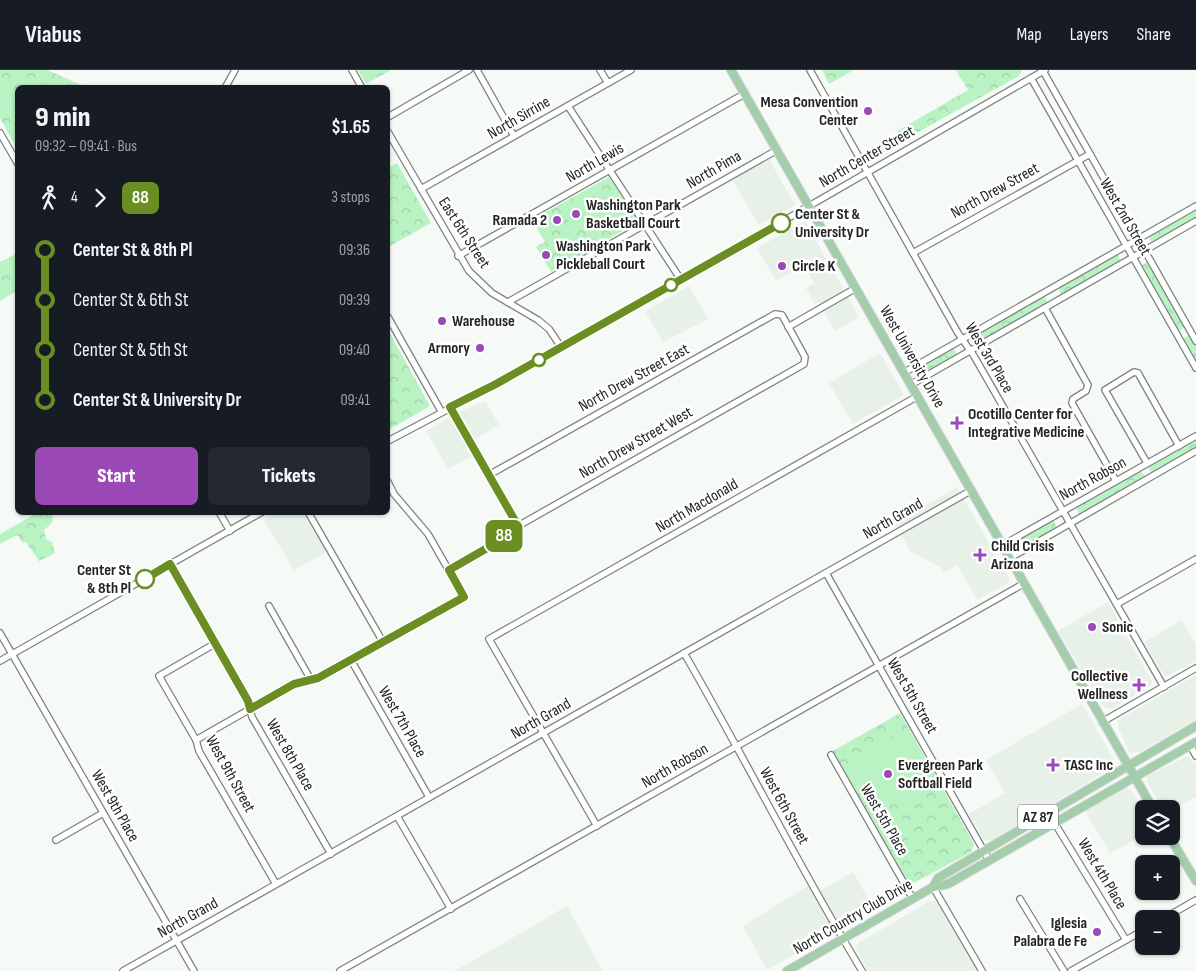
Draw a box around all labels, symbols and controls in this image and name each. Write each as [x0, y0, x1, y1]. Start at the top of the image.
text: Viabus [25, 20, 82, 49]
text: Map [1017, 24, 1042, 45]
text: Layers [1070, 24, 1109, 45]
text: Share [1137, 24, 1171, 45]
street label: North Sirrine [484, 92, 554, 144]
place label: Mesa Convention Center [761, 93, 858, 130]
text: 9 min [35, 101, 90, 134]
marker: Mesa Convention Center [862, 105, 874, 117]
text: $1.65 [331, 116, 370, 139]
street label: North Center Street [816, 122, 918, 192]
text: 09:32 – 09:41 · Bus [35, 137, 137, 156]
street label: North Lewis [563, 139, 628, 187]
street label: North Pima [683, 147, 745, 193]
street label: North Drew Street [948, 159, 1042, 223]
street label: West 2nd Street [1095, 175, 1155, 259]
icon: walk [35, 184, 63, 212]
icon: forward [86, 184, 114, 212]
text: 88 [132, 187, 149, 208]
text: 4 [71, 188, 78, 207]
text: 3 stops [331, 188, 370, 207]
street label: East 6th Street [434, 194, 494, 272]
place label: Washington Park Basketball Court [586, 196, 681, 233]
place label: Center St & University Dr [795, 205, 869, 242]
marker: Washington Park Basketball Court [570, 208, 582, 220]
place label: Ramada 2 [493, 211, 547, 230]
marker: Center St & University Dr [771, 213, 791, 233]
marker: Ramada 2 [551, 214, 563, 226]
place label: Washington Park Pickleball Court [556, 237, 651, 274]
text: Center St & 8th Pl [73, 239, 192, 262]
text: 09:36 [339, 241, 370, 260]
marker: Washington Park Pickleball Court [540, 249, 552, 261]
place label: Circle K [792, 257, 836, 276]
marker: Circle K [776, 260, 788, 272]
unlabelled marker [664, 278, 678, 292]
text: Center St & 6th St [73, 289, 188, 312]
text: 09:39 [339, 291, 370, 310]
street label: West University Drive [875, 303, 949, 411]
place label: Warehouse [452, 312, 515, 331]
marker: Warehouse [436, 315, 448, 327]
street label: West 3rd Place [961, 319, 1017, 397]
text: Center St & 5th St [73, 339, 188, 362]
place label: Armory [427, 339, 470, 358]
street label: North Drew Street East [575, 340, 693, 416]
text: 09:40 [339, 341, 370, 360]
marker: Armory [474, 342, 486, 354]
unlabelled marker [532, 353, 546, 367]
text: Center St & University Dr [73, 389, 241, 412]
text: 09:41 [340, 391, 370, 410]
street label: North Drew Street West [576, 403, 696, 483]
place label: Ocotillo Center for Integrative Medicine [968, 405, 1085, 442]
marker: Ocotillo Center for Integrative Medicine [950, 416, 964, 430]
button: Start [35, 447, 198, 505]
button: Tickets [208, 447, 370, 505]
street label: North Robson [1056, 453, 1130, 505]
street label: North Macdonald [652, 475, 742, 537]
street label: North Grand [860, 494, 926, 544]
line badge: 88 [482, 520, 526, 552]
text: 88 [495, 525, 513, 546]
place label: Child Crisis Arizona [990, 537, 1054, 574]
marker: Child Crisis Arizona [973, 548, 987, 562]
place label: Center St & 8th Pl [77, 561, 131, 598]
marker: Center St & 8th Pl [135, 569, 155, 589]
place label: Sonic [1102, 618, 1134, 637]
marker: Sonic [1086, 621, 1098, 633]
street label: West 5th Street [883, 655, 941, 737]
place label: Collective Wellness [1071, 667, 1128, 704]
marker: Collective Wellness [1132, 678, 1146, 692]
street label: West 7th Place [374, 683, 430, 761]
street label: North Grand [508, 694, 574, 744]
street label: West 8th Place [262, 716, 318, 794]
street label: West 9th Street [201, 732, 259, 816]
street label: North Robson [638, 739, 712, 793]
place label: Evergreen Park Softball Field [898, 756, 983, 793]
place label: TASC Inc [1064, 756, 1113, 775]
marker: TASC Inc [1046, 758, 1060, 772]
street label: West 6th Street [755, 764, 813, 848]
street label: West 9th Place [87, 767, 143, 845]
marker: Evergreen Park Softball Field [882, 768, 894, 780]
street label: West 5th Place [856, 781, 912, 859]
map controls [1135, 800, 1180, 955]
button: layers [1135, 800, 1180, 845]
road number: AZ 87 [1018, 804, 1058, 830]
street label: West 4th Place [1073, 835, 1131, 913]
button: + [1135, 855, 1180, 900]
street label: North Country Club Drive [790, 875, 916, 959]
street label: North Grand [155, 894, 221, 942]
button: − [1135, 910, 1180, 955]
place label: Iglesia Palabra de Fe [1013, 914, 1087, 951]
marker: Iglesia Palabra de Fe [1091, 926, 1103, 938]

